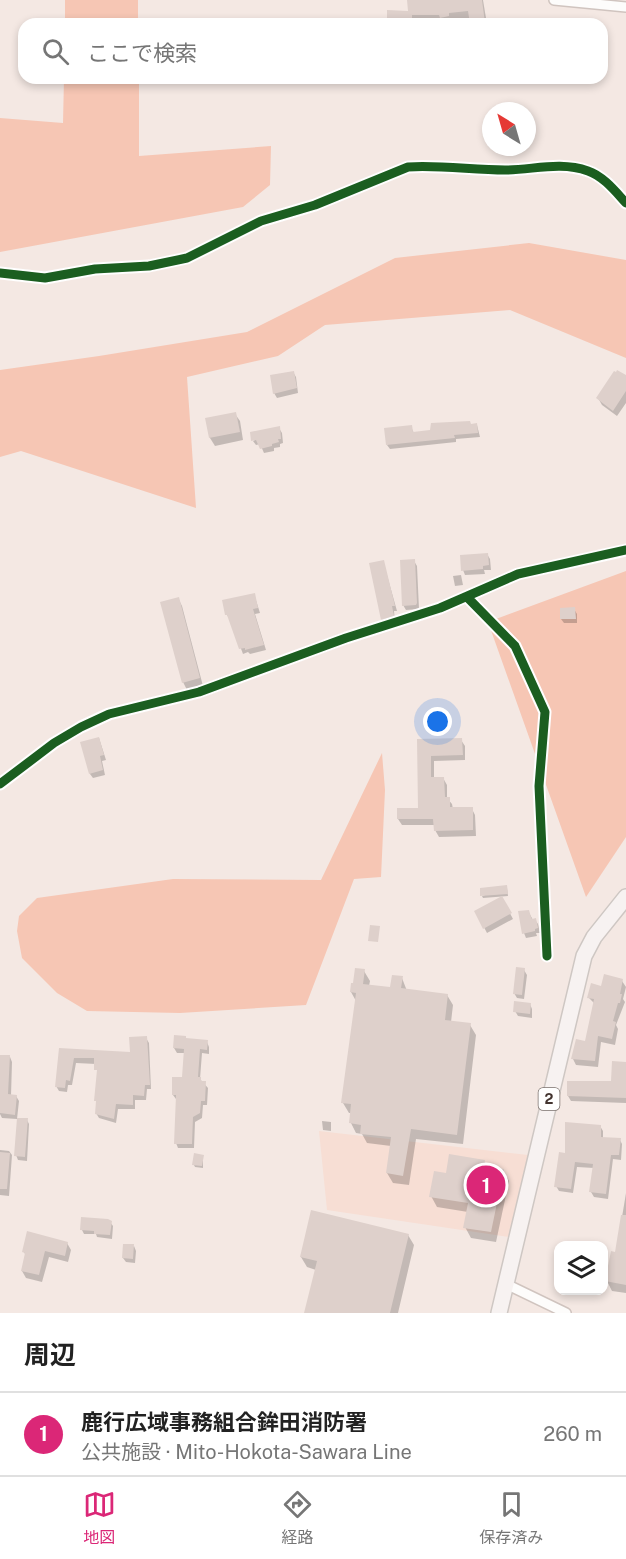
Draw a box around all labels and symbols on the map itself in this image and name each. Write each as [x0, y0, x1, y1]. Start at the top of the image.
north arrow [482, 102, 536, 156]
your location [423, 707, 452, 736]
road number: 2 [538, 1088, 560, 1110]
pin: 1 [466, 1162, 506, 1208]

